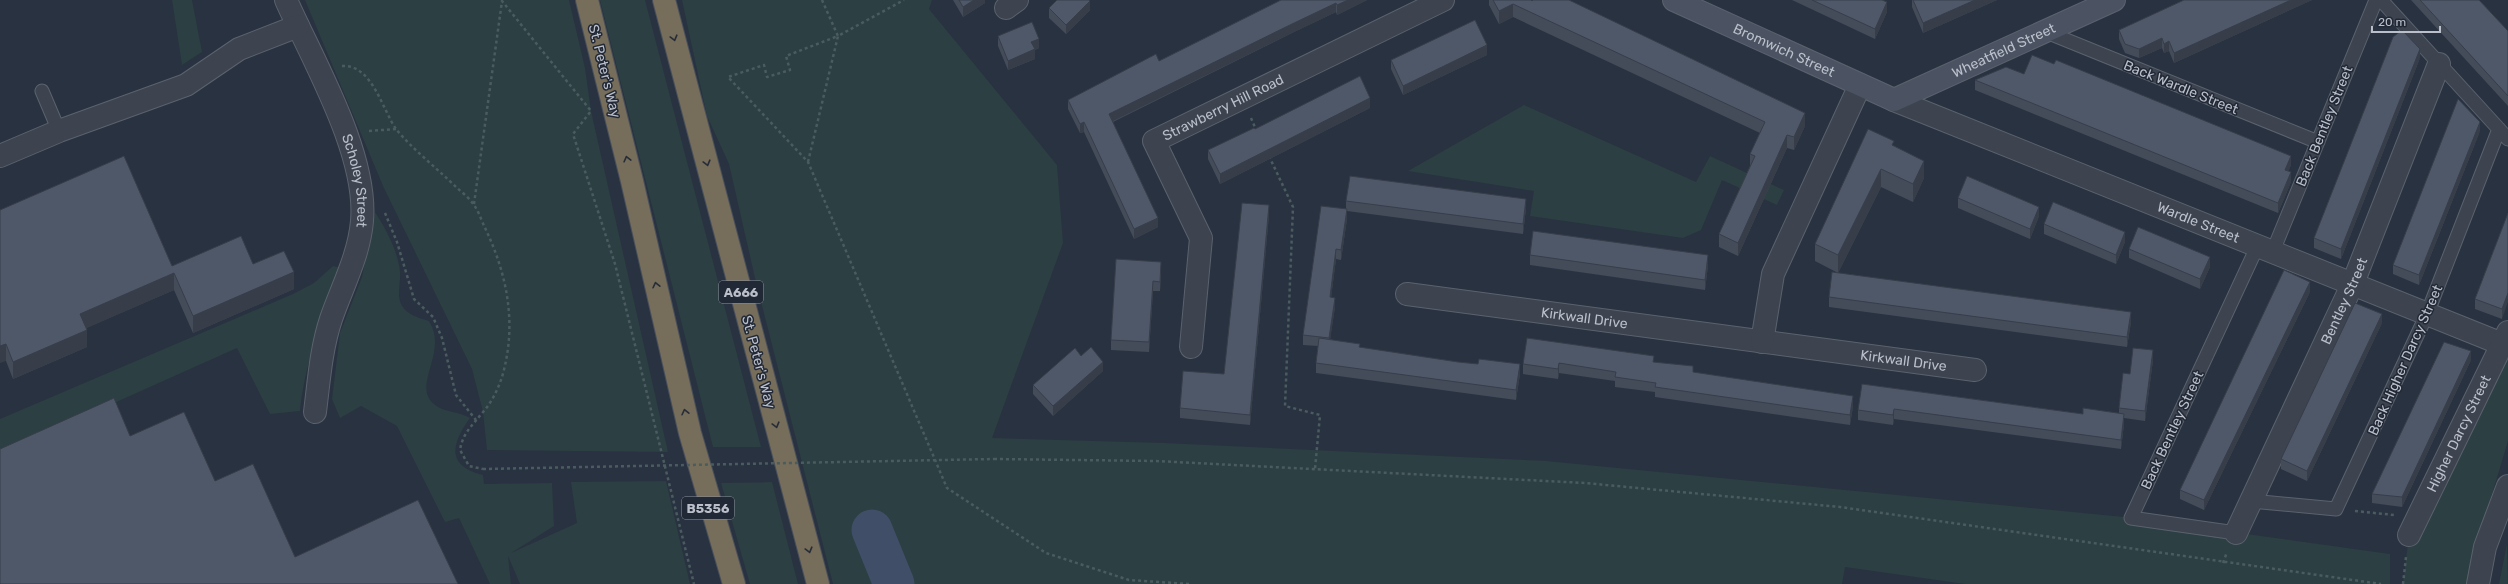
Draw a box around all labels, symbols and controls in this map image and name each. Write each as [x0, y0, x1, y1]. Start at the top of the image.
scale bar [2372, 8, 2440, 34]
text: 20 m [2378, 15, 2406, 29]
street label: Bromwich Street [1730, 20, 1838, 81]
street label: Wheatfield Street [1949, 20, 2059, 82]
street label: St. Peter's Way [585, 23, 624, 120]
one-way arrow [669, 34, 678, 41]
street label: Back Wardle Street [2121, 57, 2241, 118]
street label: Back Bentley Street [2292, 63, 2357, 189]
street label: Strawberry Hill Road [1160, 71, 1287, 145]
street label: Scholey Street [338, 132, 370, 229]
one-way arrow [623, 155, 631, 162]
one-way arrow [702, 160, 711, 167]
street label: Wardle Street [2155, 198, 2242, 247]
street label: Bentley Street [2317, 255, 2371, 347]
road number: A666 [719, 281, 763, 303]
one-way arrow [652, 282, 660, 288]
street label: Back Higher Darcy Street [2365, 282, 2447, 438]
street label: Kirkwall Drive [1540, 304, 1629, 332]
street label: St. Peter's Way [738, 314, 779, 411]
street label: Kirkwall Drive [1859, 347, 1948, 375]
street label: Back Bentley Street [2138, 368, 2208, 492]
street label: Higher Darcy Street [2423, 372, 2495, 495]
one-way arrow [681, 409, 689, 415]
one-way arrow [771, 421, 780, 428]
road number: B5356 [682, 497, 734, 519]
one-way arrow [804, 546, 813, 553]

